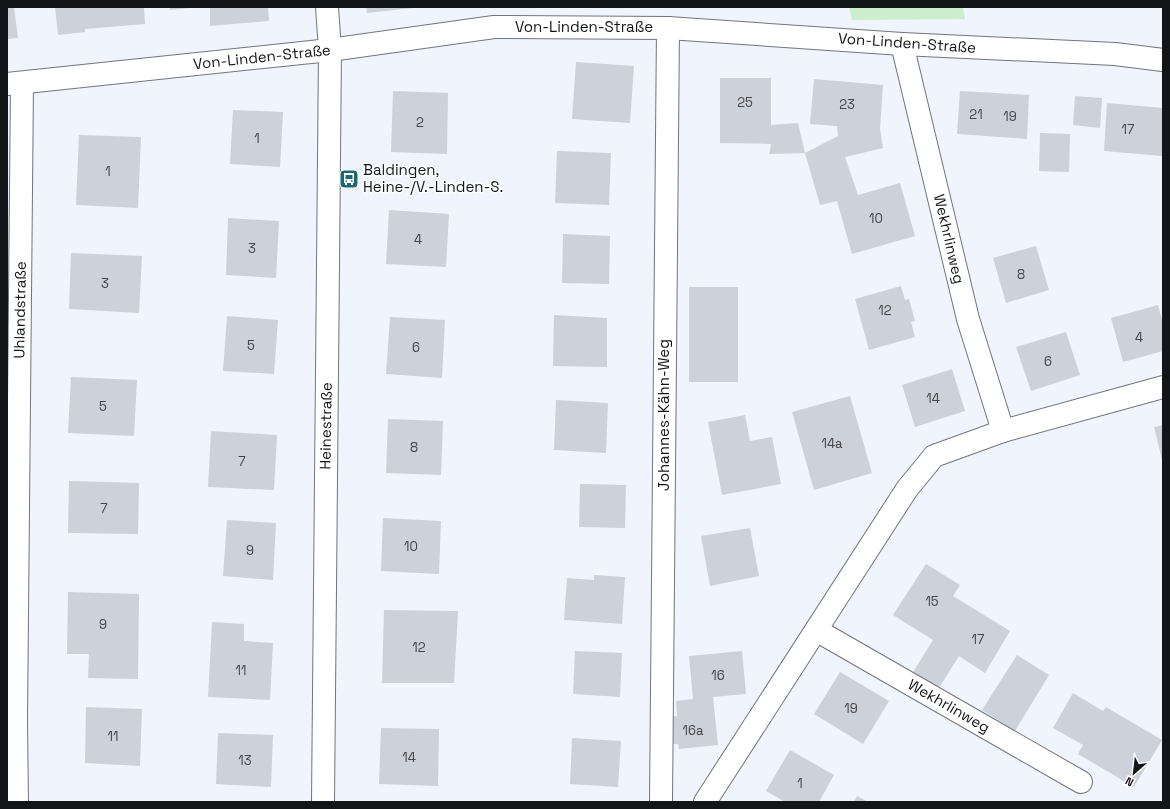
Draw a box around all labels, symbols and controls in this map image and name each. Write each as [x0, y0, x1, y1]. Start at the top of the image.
street label: Von-Linden-Straße [515, 17, 653, 36]
street label: Von-Linden-Straße [838, 28, 977, 57]
street label: Von-Linden-Straße [192, 40, 332, 73]
house number: 25 [737, 94, 753, 111]
house number: 23 [839, 96, 855, 113]
house number: 21 [969, 106, 983, 123]
house number: 19 [1003, 108, 1017, 125]
house number: 2 [416, 114, 424, 131]
house number: 17 [1122, 121, 1134, 138]
house number: 1 [254, 130, 260, 147]
place label: Baldingen, Heine-/V.-Linden-S. [363, 160, 503, 196]
house number: 1 [105, 163, 111, 180]
bus stop icon: Baldingen, Heine-/V.-Linden-S. [338, 168, 360, 190]
street label: Wekhrlinweg [930, 192, 969, 286]
house number: 10 [869, 210, 883, 227]
house number: 4 [414, 231, 422, 248]
house number: 3 [248, 240, 256, 257]
street label: Uhlandstraße [9, 261, 30, 359]
house number: 8 [1017, 266, 1025, 283]
house number: 3 [101, 275, 109, 292]
house number: 12 [878, 302, 892, 319]
house number: 4 [1135, 329, 1143, 346]
house number: 5 [247, 337, 255, 354]
house number: 6 [412, 339, 420, 356]
street label: Johannes-Kähn-Weg [654, 339, 673, 491]
house number: 6 [1044, 353, 1052, 370]
street label: Heinestraße [315, 382, 336, 470]
house number: 14 [926, 390, 940, 407]
house number: 5 [99, 398, 107, 415]
house number: 14a [821, 435, 843, 452]
house number: 8 [410, 439, 418, 456]
house number: 7 [238, 453, 246, 470]
house number: 7 [100, 500, 108, 517]
house number: 10 [404, 538, 418, 555]
house number: 9 [246, 542, 254, 559]
house number: 15 [925, 593, 939, 610]
house number: 9 [99, 616, 107, 633]
house number: 17 [972, 631, 984, 648]
house number: 12 [412, 639, 426, 656]
house number: 11 [236, 662, 246, 679]
house number: 16 [711, 667, 725, 684]
street label: Wekhrlinweg [905, 674, 994, 737]
house number: 19 [844, 700, 858, 717]
house number: 16a [683, 722, 704, 739]
house number: 11 [108, 728, 118, 745]
house number: 14 [402, 749, 416, 766]
house number: 13 [238, 752, 252, 769]
north arrow [1114, 753, 1154, 793]
text: N [1123, 774, 1136, 790]
house number: 1 [797, 775, 803, 792]

